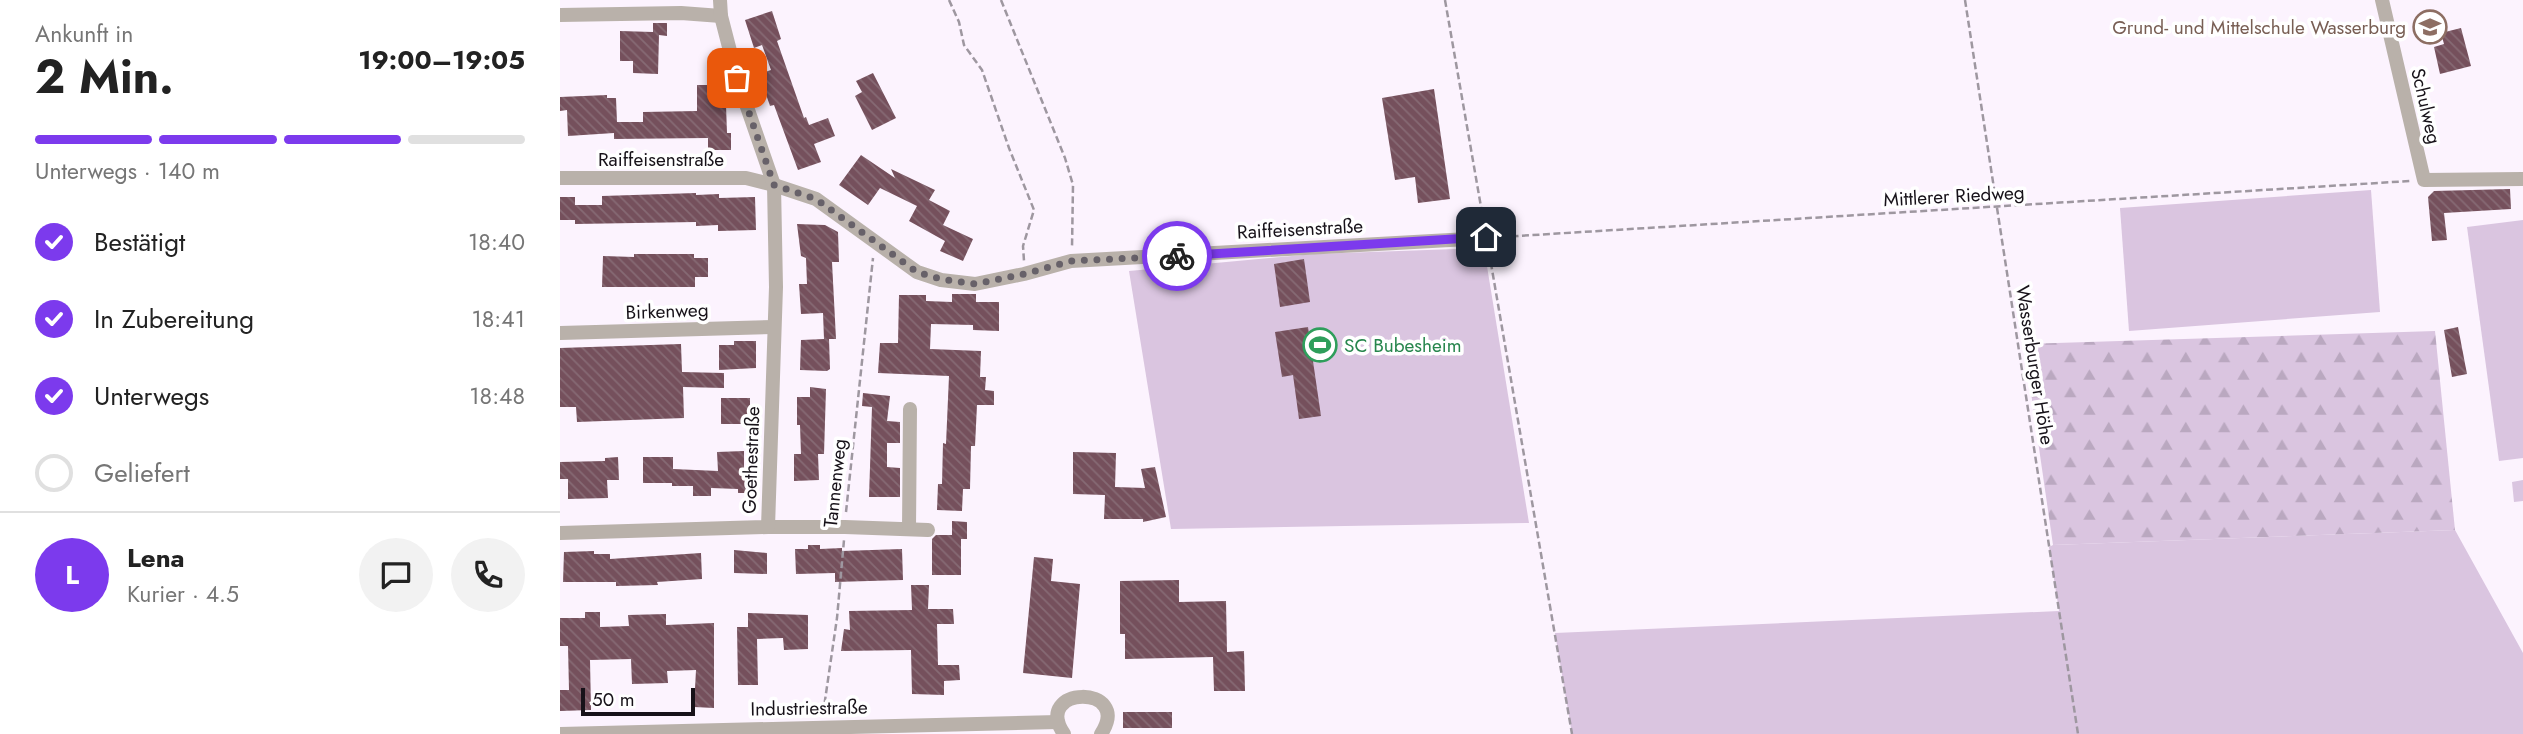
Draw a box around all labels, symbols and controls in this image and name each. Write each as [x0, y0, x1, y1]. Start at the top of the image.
school or university icon: Grund- und Mittelschule Wasserburg [2411, 8, 2449, 46]
place label: Grund- und Mittelschule Wasserburg [2112, 14, 2406, 41]
text: Ankunft in [35, 17, 133, 51]
text: 19:00–19:05 [358, 41, 525, 79]
text: 2 Min. [35, 44, 174, 110]
pin [707, 48, 767, 108]
icon: bag [718, 59, 756, 97]
street label: Schulweg [2404, 65, 2448, 147]
street label: Raiffeisenstraße [598, 146, 724, 173]
text: Unterwegs · 140 m [35, 154, 220, 188]
street label: Mittlerer Riedweg [1883, 179, 2025, 213]
pin [1456, 207, 1516, 267]
street label: Raiffeisenstraße [1236, 212, 1364, 246]
icon: home [1467, 218, 1505, 256]
courier [1142, 221, 1212, 291]
icon: check [35, 223, 73, 261]
text: Bestätigt [94, 223, 185, 261]
text: 18:40 [468, 225, 525, 259]
icon: bike [1158, 237, 1196, 275]
street label: Wasserburger Höhe [2009, 283, 2061, 447]
street label: Birkenweg [625, 296, 709, 326]
icon: check [35, 300, 73, 338]
text: In Zubereitung [94, 300, 254, 338]
text: 18:41 [471, 302, 525, 336]
sports icon: SC Bubesheim [1301, 326, 1339, 364]
place label: SC Bubesheim [1344, 332, 1462, 359]
icon: check [35, 377, 73, 415]
text: Unterwegs [94, 377, 209, 415]
text: 18:48 [469, 379, 525, 413]
street label: Goethestraße [736, 406, 766, 514]
street label: Tannenweg [817, 437, 853, 529]
text: Geliefert [94, 454, 190, 492]
button: chat [359, 538, 433, 612]
button: phone [451, 538, 525, 612]
text: Lena [127, 539, 185, 577]
text: L [65, 556, 79, 594]
text: Kurier · 4.5 [127, 577, 239, 611]
scale bar [581, 685, 695, 717]
text: 50 m [592, 686, 635, 713]
street label: Industriestraße [750, 693, 868, 723]

